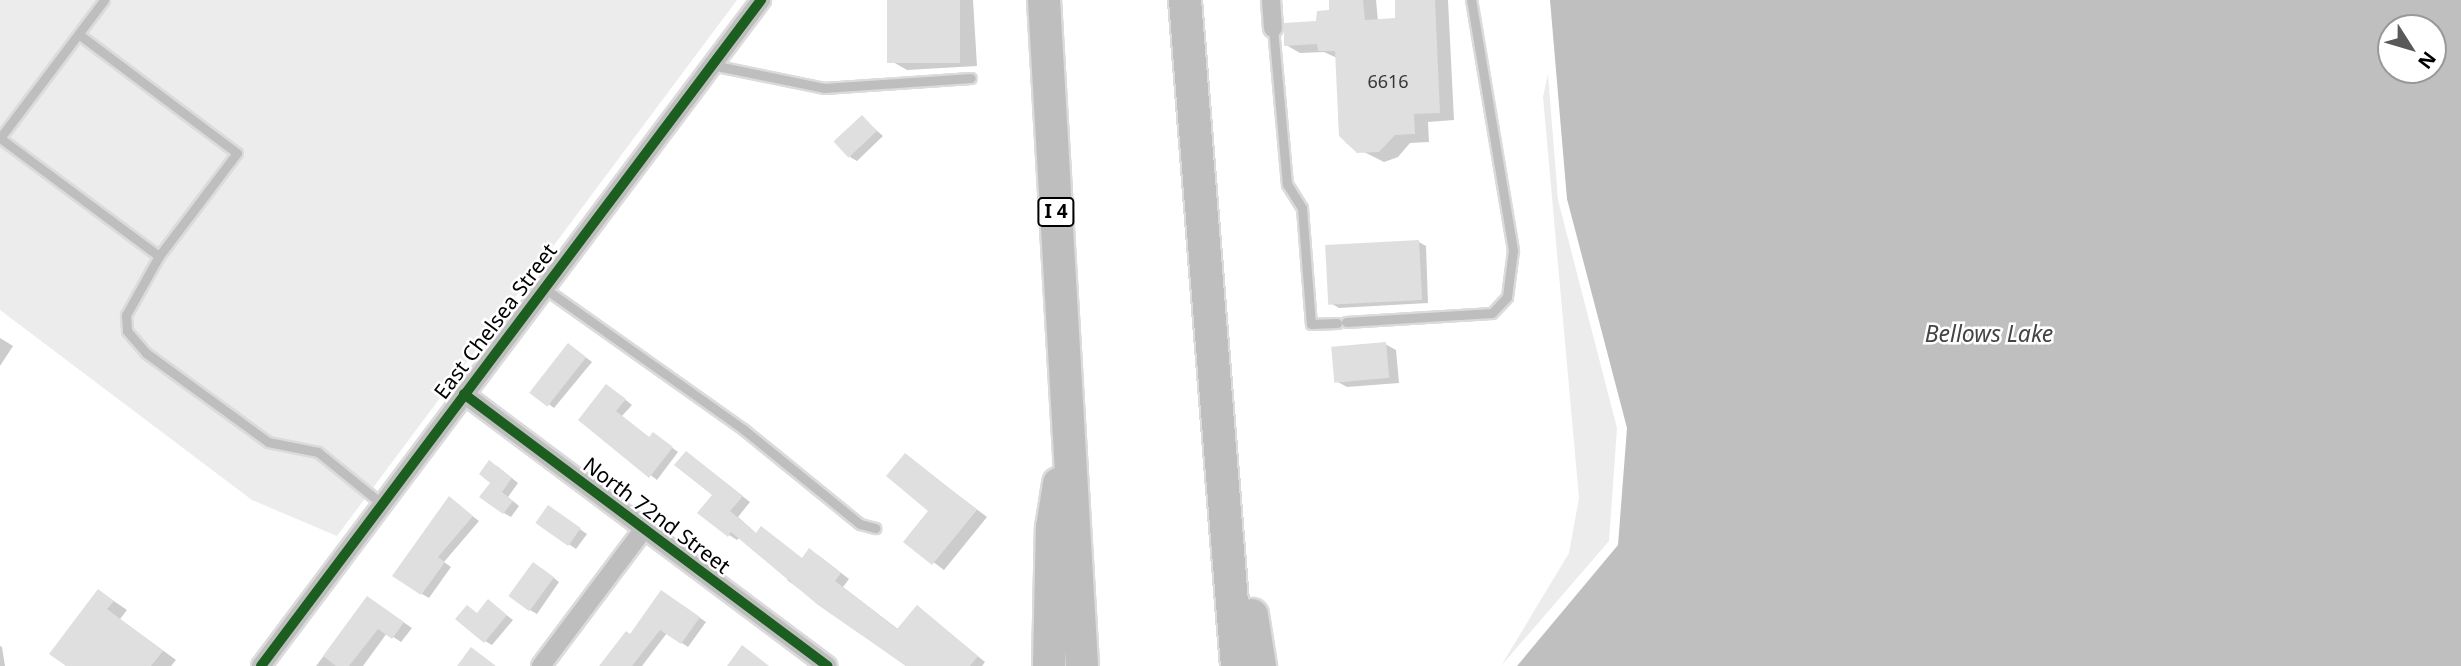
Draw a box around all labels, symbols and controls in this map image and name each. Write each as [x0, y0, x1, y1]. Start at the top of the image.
north arrow [2377, 14, 2447, 84]
text: N [2412, 46, 2442, 74]
house number: 6616 [1367, 70, 1409, 92]
road number: I 4 [1037, 196, 1075, 228]
street label: East Chelsea Street [428, 238, 562, 404]
water label: Bellows Lake [1925, 319, 2053, 347]
street label: North 72nd Street [579, 452, 735, 578]

